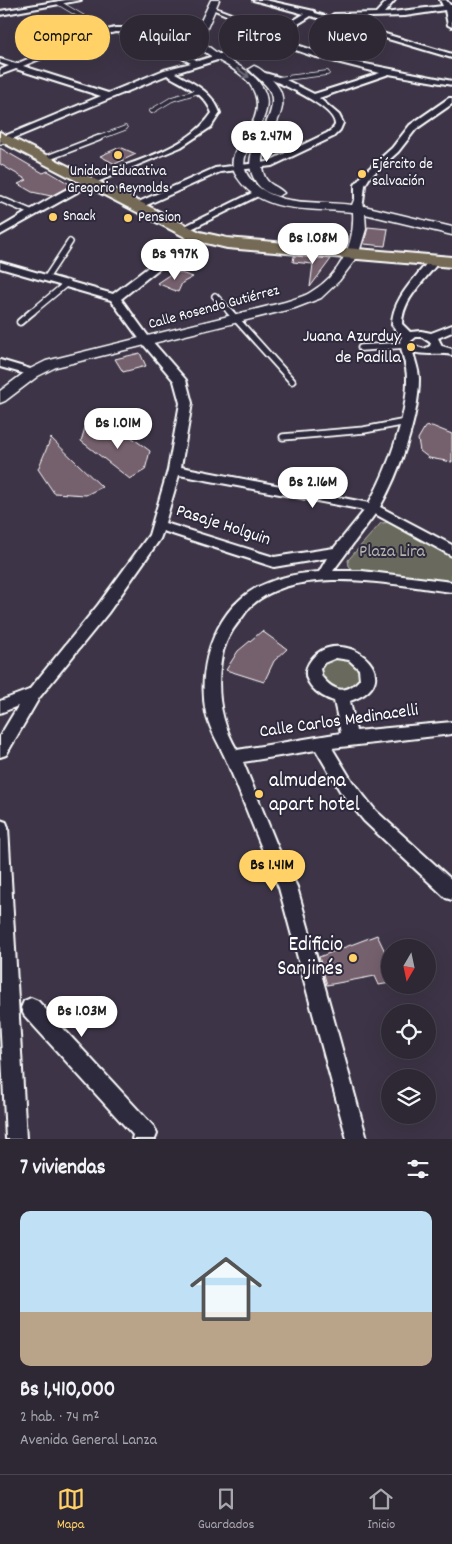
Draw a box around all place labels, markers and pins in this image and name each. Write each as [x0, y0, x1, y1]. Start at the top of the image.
pin: Bs 2.47M [215, 120, 319, 163]
marker: Unidad Educativa Gregorio Reynolds [112, 149, 124, 161]
place label: Ejército de salvación [372, 154, 433, 193]
place label: Unidad Educativa Gregorio Reynolds [67, 161, 169, 200]
marker: Ejército de salvación [356, 168, 368, 180]
place label: Snack [63, 206, 96, 228]
place label: Pension [138, 207, 181, 229]
marker: Snack [47, 211, 59, 223]
marker: Pension [122, 212, 134, 224]
pin: Bs 1.08M [261, 222, 365, 265]
pin: Bs 997K [129, 238, 221, 281]
place label: Juana Azurduy de Padilla [303, 325, 402, 371]
marker: Juana Azurduy de Padilla [405, 341, 417, 353]
pin: Bs 1.01M [66, 408, 170, 450]
pin: Bs 2.16M [261, 466, 365, 509]
place label: almudena apart hotel [269, 767, 360, 821]
marker: almudena apart hotel [253, 788, 265, 800]
pin: Bs 1.41M [220, 850, 324, 892]
place label: Edificio Sanjinés [277, 931, 343, 985]
marker: Edificio Sanjinés [347, 952, 359, 964]
pin: Bs 1.03M [30, 996, 134, 1038]

